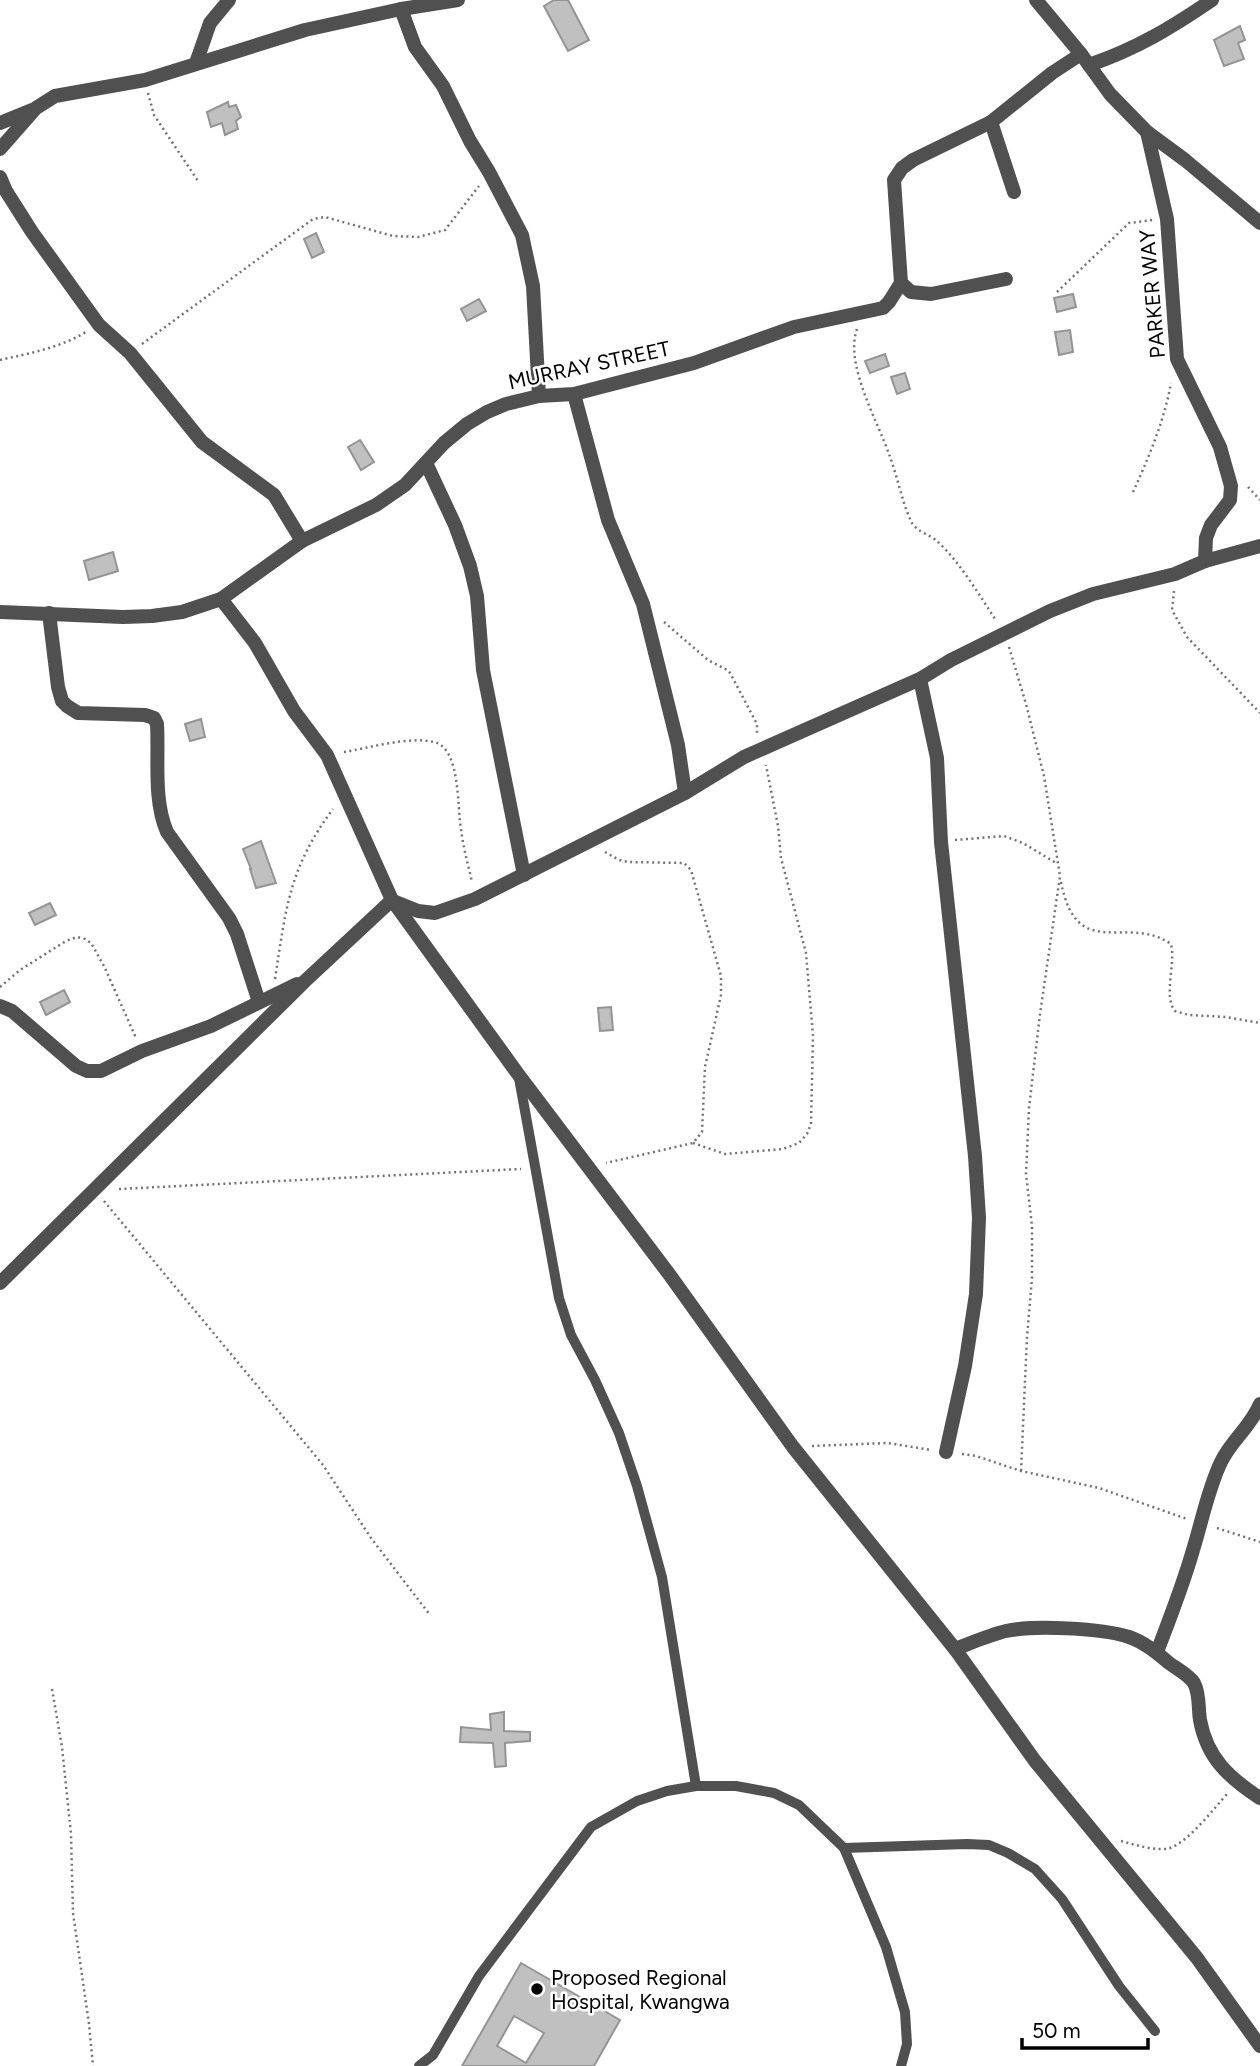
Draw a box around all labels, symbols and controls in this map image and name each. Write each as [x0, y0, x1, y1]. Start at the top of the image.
street label: PARKER WAY [1134, 228, 1170, 359]
street label: MURRAY STREET [506, 336, 673, 394]
place label: Proposed Regional Hospital, Kwangwa [551, 1965, 730, 2014]
marker: Proposed Regional Hospital, Kwangwa [529, 1981, 545, 1997]
scale bar [1022, 2007, 1148, 2050]
text: 50 m [1032, 2018, 1081, 2043]

